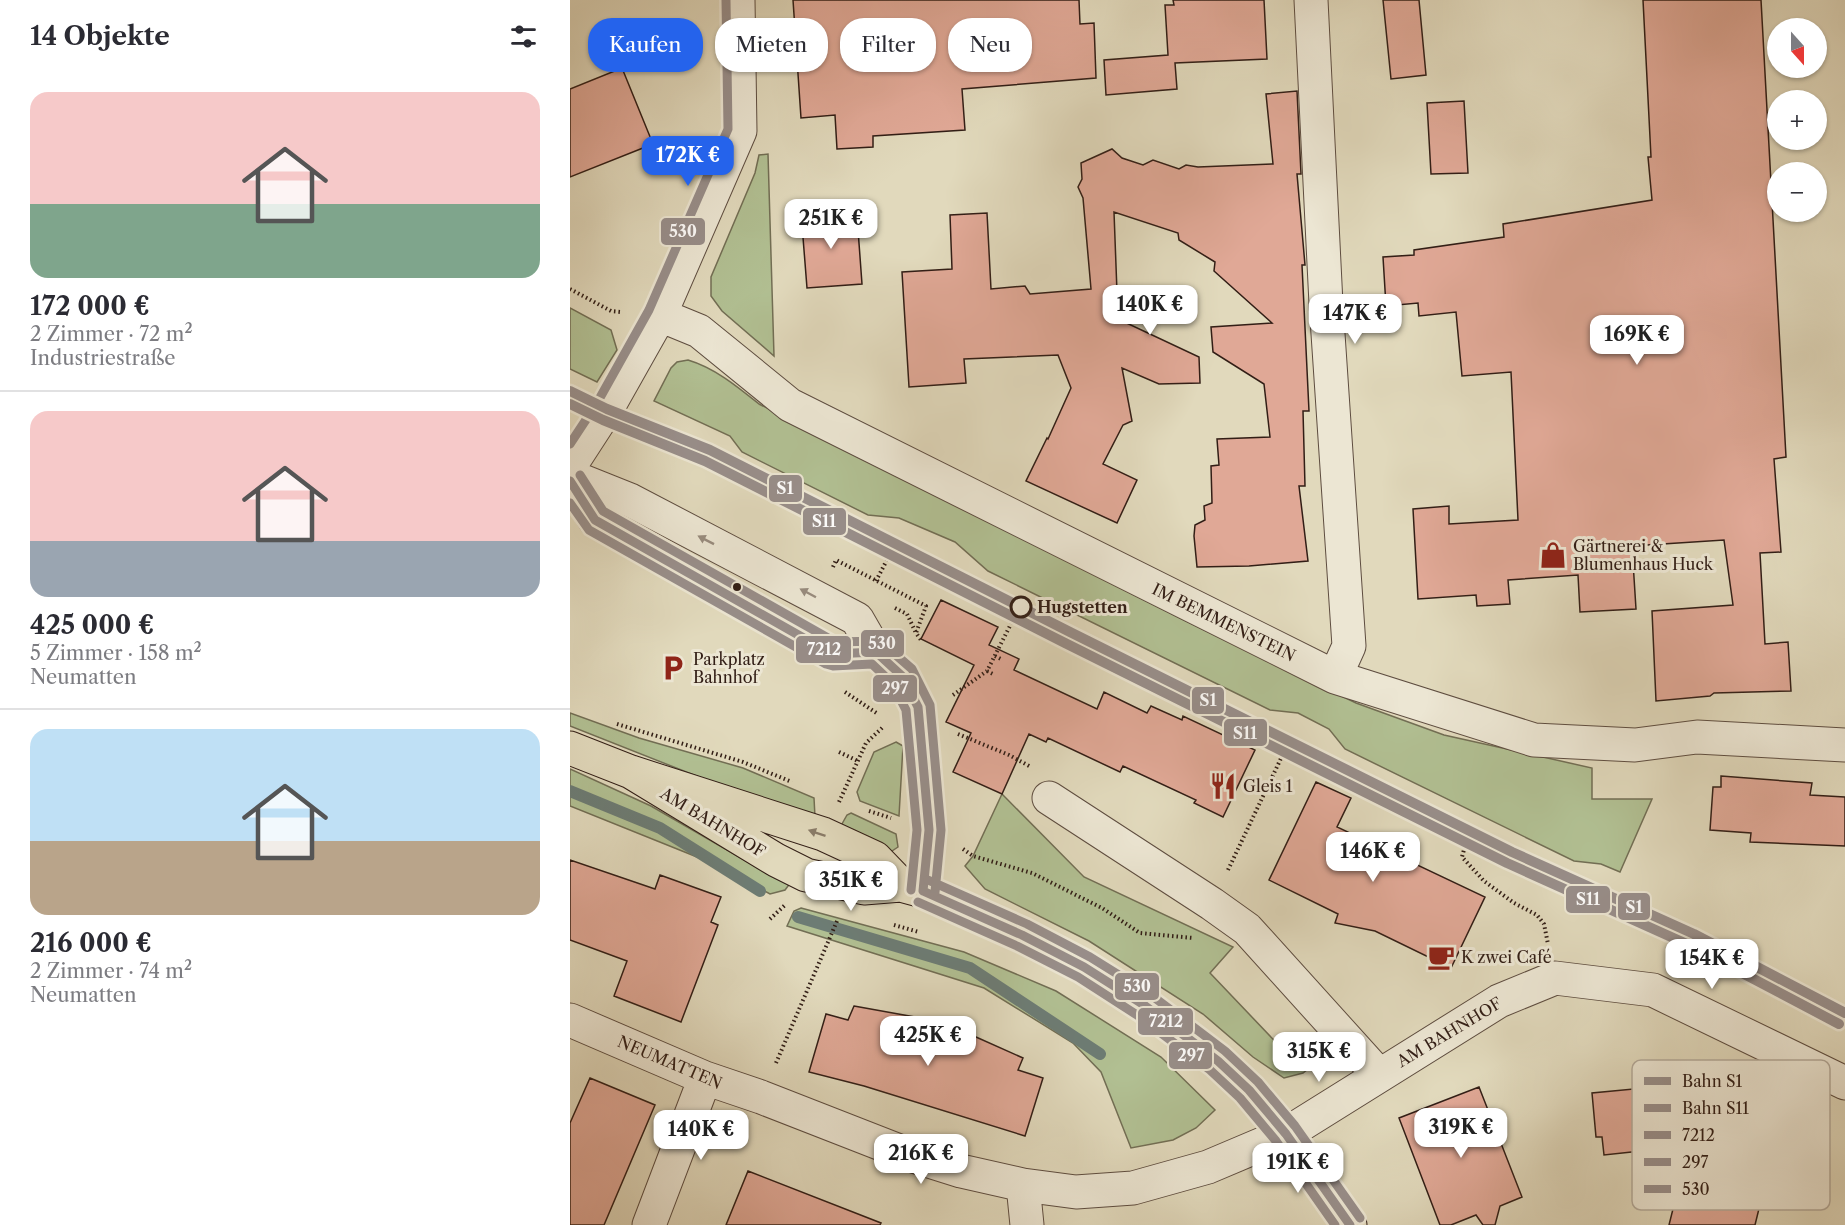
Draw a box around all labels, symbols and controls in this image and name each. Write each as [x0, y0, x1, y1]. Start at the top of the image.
chip: Kaufen [588, 18, 703, 72]
chip: Mieten [715, 18, 828, 72]
chip: Filter [840, 18, 936, 72]
chip: Neu [948, 18, 1032, 72]
north arrow [1767, 18, 1827, 78]
map controls [1767, 18, 1827, 222]
text: 14 Objekte [30, 20, 170, 52]
icon: filters [507, 20, 540, 53]
button: + [1767, 90, 1827, 150]
icon: home [231, 131, 339, 239]
pin: 172K € [639, 136, 737, 187]
text: 172K € [656, 143, 720, 167]
button: − [1767, 162, 1827, 222]
pin: 251K € [782, 199, 880, 250]
text: 251K € [798, 206, 864, 230]
line badge: 530 [660, 217, 706, 246]
text: 530 [669, 221, 697, 241]
pin: 140K € [1101, 285, 1199, 336]
text: 172 000 € [30, 290, 150, 322]
text: 140K € [1117, 292, 1183, 316]
pin: 147K € [1306, 294, 1404, 345]
text: 147K € [1323, 301, 1387, 325]
pin: 169K € [1588, 315, 1686, 366]
text: 2 Zimmer · 72 m² [30, 322, 193, 346]
text: 169K € [1604, 322, 1670, 346]
text: Industriestraße [30, 346, 176, 370]
icon: home [231, 450, 339, 558]
line badge: S1 [768, 474, 803, 503]
text: S1 [776, 478, 795, 498]
line badge: S11 [802, 507, 847, 536]
text: S11 [812, 511, 837, 531]
one-way arrow [698, 535, 715, 545]
place label: Gärtnerei & Blumenhaus Huck [1573, 536, 1714, 574]
shop icon: Gärtnerei & Blumenhaus Huck [1538, 540, 1568, 570]
street label: IM BEMMENSTEIN [1149, 579, 1299, 665]
unlabelled marker [731, 581, 743, 593]
one-way arrow [799, 588, 816, 598]
marker: Hugstetten [1010, 596, 1032, 618]
place label: Hugstetten [1037, 597, 1128, 617]
text: 425 000 € [30, 609, 154, 641]
line badge: 530 [860, 629, 905, 658]
text: 530 [868, 633, 896, 653]
line badge: 7212 [795, 635, 852, 664]
text: 7212 [807, 639, 841, 659]
text: 5 Zimmer · 158 m² [30, 641, 202, 665]
place label: Parkplatz Bahnhof [693, 649, 765, 687]
parking icon: Parkplatz Bahnhof [658, 653, 688, 683]
text: Neumatten [30, 665, 137, 689]
line badge: 297 [872, 674, 918, 703]
text: 297 [881, 678, 909, 698]
line badge: S1 [1191, 686, 1225, 715]
text: S1 [1199, 690, 1218, 710]
line badge: S11 [1223, 718, 1268, 747]
text: S11 [1233, 723, 1258, 743]
icon: home [231, 768, 339, 876]
restaurant icon: Gleis 1 [1208, 771, 1238, 801]
place label: Gleis 1 [1243, 776, 1293, 796]
street label: AM BAHNHOF [656, 782, 769, 861]
one-way arrow [808, 827, 826, 837]
pin: 146K € [1324, 832, 1422, 883]
text: 146K € [1340, 839, 1406, 863]
pin: 351K € [802, 861, 900, 912]
text: 351K € [819, 868, 883, 892]
line badge: S11 [1565, 885, 1611, 914]
text: S11 [1576, 889, 1601, 909]
line badge: S1 [1617, 892, 1651, 921]
text: S1 [1625, 897, 1644, 917]
text: 216 000 € [30, 927, 152, 959]
pin: 154K € [1663, 939, 1761, 990]
cafe icon: K zwei Café [1426, 942, 1456, 972]
text: 154K € [1679, 946, 1745, 970]
place label: K zwei Café [1461, 947, 1552, 967]
text: 2 Zimmer · 74 m² [30, 959, 192, 983]
line badge: 530 [1114, 972, 1160, 1001]
text: 530 [1123, 976, 1151, 996]
text: Neumatten [30, 983, 137, 1007]
street label: AM BAHNHOF [1392, 993, 1505, 1072]
line badge: 7212 [1137, 1007, 1194, 1036]
text: 7212 [1149, 1011, 1183, 1031]
pin: 425K € [879, 1016, 977, 1067]
text: 425K € [894, 1023, 962, 1047]
street label: NEUMATTEN [615, 1031, 725, 1093]
pin: 315K € [1270, 1032, 1368, 1083]
text: 315K € [1287, 1039, 1351, 1063]
line badge: 297 [1168, 1041, 1213, 1070]
text: 297 [1177, 1045, 1205, 1065]
legend [1632, 1060, 1830, 1210]
text: Bahn S1 [1682, 1071, 1742, 1091]
text: Bahn S11 [1682, 1098, 1749, 1118]
pin: 319K € [1412, 1108, 1510, 1159]
pin: 140K € [652, 1110, 750, 1161]
text: 319K € [1428, 1115, 1494, 1139]
text: 140K € [668, 1117, 734, 1141]
text: 7212 [1682, 1125, 1715, 1145]
pin: 216K € [872, 1134, 970, 1185]
text: 216K € [888, 1141, 954, 1165]
pin: 191K € [1249, 1143, 1347, 1194]
text: 191K € [1266, 1150, 1330, 1174]
text: 297 [1682, 1152, 1709, 1172]
text: 530 [1682, 1179, 1710, 1199]

